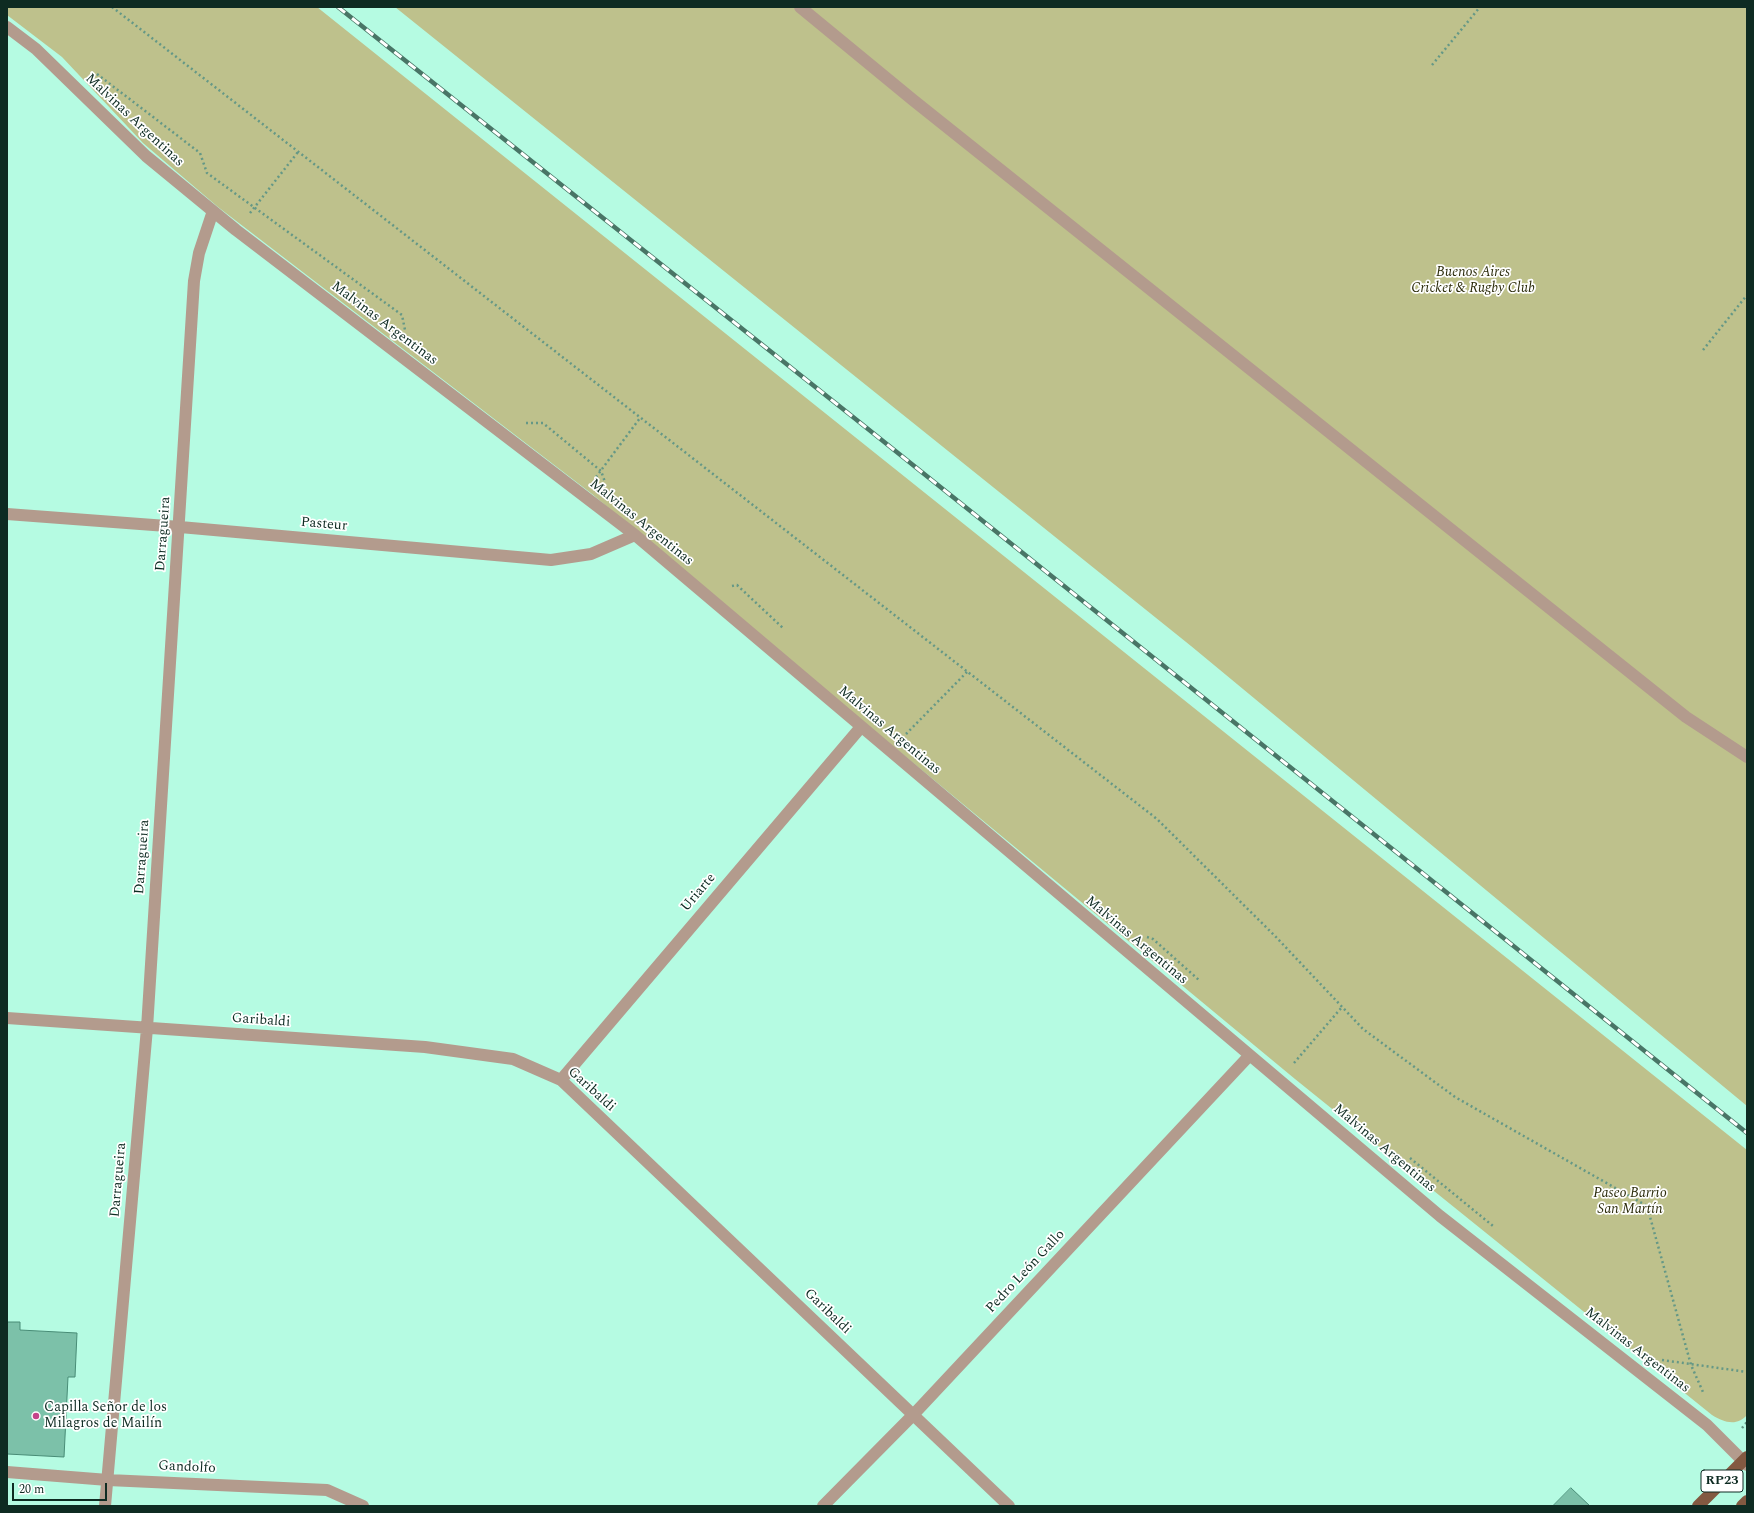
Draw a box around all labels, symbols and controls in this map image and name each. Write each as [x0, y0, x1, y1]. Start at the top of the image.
street label: Malvinas Argentinas [81, 71, 187, 171]
park label: Buenos Aires Cricket & Rugby Club [1411, 265, 1535, 298]
street label: Malvinas Argentinas [328, 279, 440, 369]
street label: Malvinas Argentinas [586, 476, 696, 570]
street label: Darragueira [153, 496, 175, 572]
street label: Pasteur [300, 515, 348, 535]
street label: Malvinas Argentinas [834, 683, 944, 779]
street label: Darragueira [132, 819, 154, 895]
street label: Uriarte [678, 870, 720, 916]
street label: Malvinas Argentinas [1081, 893, 1191, 989]
street label: Garibaldi [231, 1011, 291, 1031]
street label: Garibaldi [564, 1064, 618, 1116]
street label: Malvinas Argentinas [1329, 1101, 1439, 1197]
street label: Darragueira [107, 1142, 131, 1218]
park label: Paseo Barrio San Martín [1593, 1186, 1667, 1218]
street label: Pedro León Gallo [983, 1227, 1069, 1317]
street label: Garibaldi [800, 1286, 854, 1338]
street label: Malvinas Argentinas [1581, 1305, 1693, 1397]
place label: Capilla Señor de los Milagros de Mailín [44, 1400, 167, 1432]
marker: Capilla Señor de los Milagros de Mailín [31, 1411, 41, 1421]
street label: Gandolfo [158, 1458, 216, 1478]
road number: RP23 [1701, 1470, 1743, 1492]
scale bar [14, 1475, 109, 1501]
text: 20 m [19, 1480, 44, 1499]

